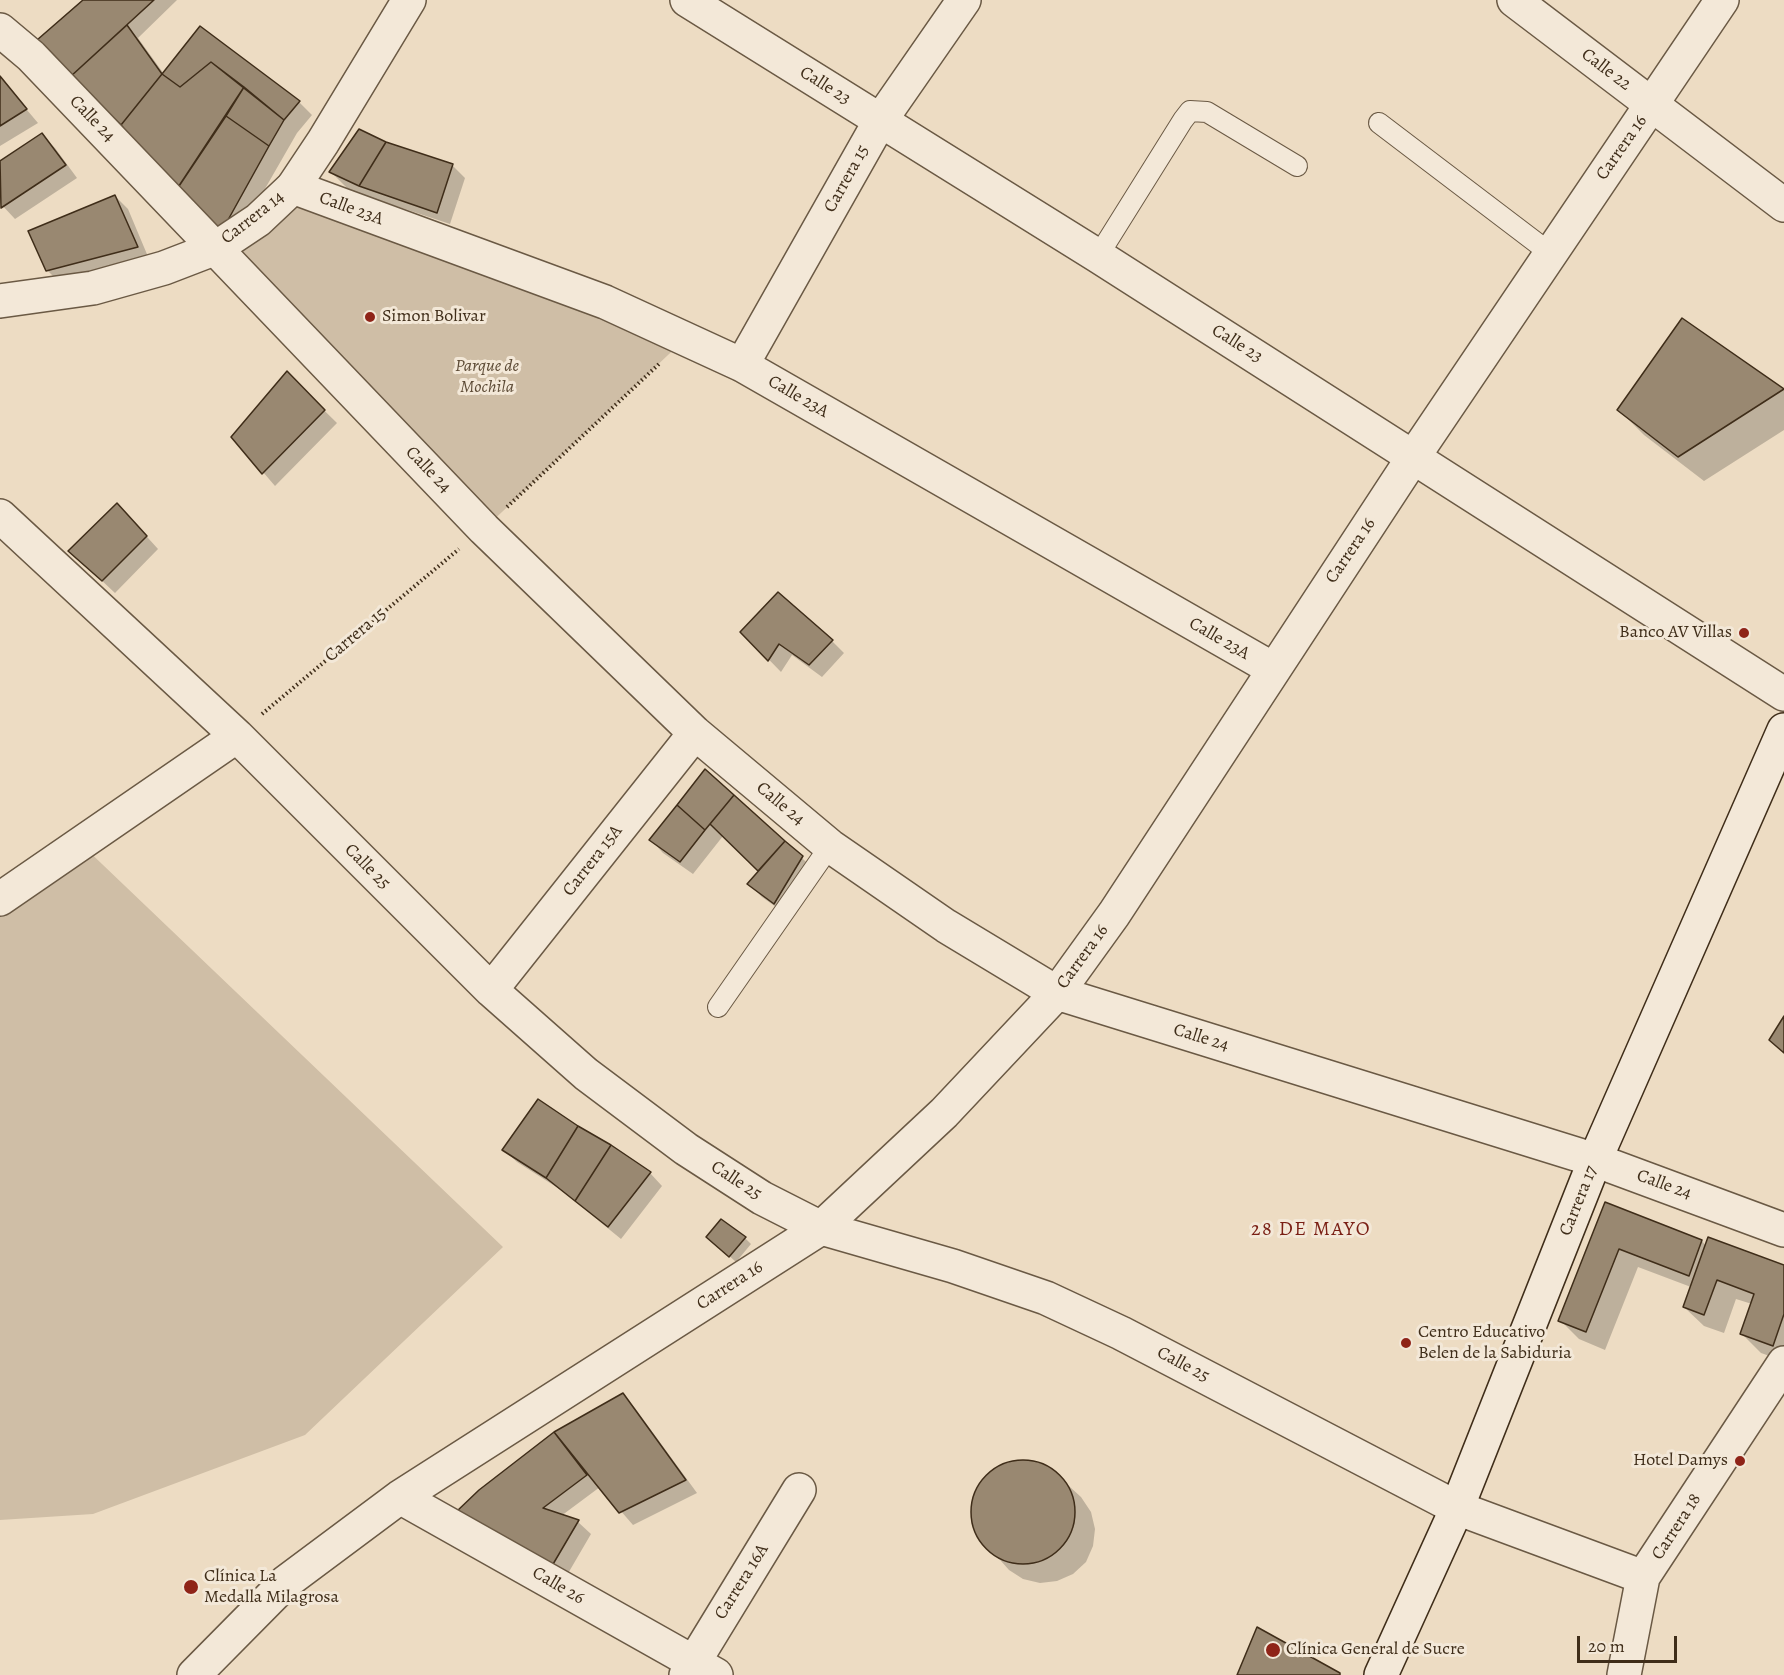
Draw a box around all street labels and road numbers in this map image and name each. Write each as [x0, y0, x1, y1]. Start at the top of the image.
street label: Calle 22 [1577, 44, 1635, 96]
street label: Calle 23 [795, 62, 855, 110]
street label: Calle 24 [65, 91, 119, 147]
street label: Carrera 16 [1592, 111, 1652, 185]
street label: Carrera 15 [820, 141, 874, 217]
street label: Carrera 14 [217, 187, 289, 249]
street label: Calle 23A [316, 187, 386, 231]
street label: Calle 23 [1207, 320, 1267, 368]
street label: Calle 23A [764, 371, 832, 423]
street label: Calle 24 [401, 442, 455, 498]
street label: Carrera 16 [1321, 514, 1381, 588]
street label: Carrera 15 [321, 603, 391, 667]
street label: Calle 23A [1185, 613, 1253, 665]
street label: Calle 24 [751, 777, 809, 831]
street label: Carrera 15A [559, 821, 627, 901]
street label: Calle 25 [339, 839, 395, 895]
street label: Carrera 16 [1052, 921, 1114, 993]
street label: Calle 24 [1171, 1019, 1231, 1057]
street label: Calle 25 [706, 1157, 766, 1205]
street label: Carrera 17 [1555, 1163, 1603, 1239]
street label: Calle 24 [1634, 1165, 1694, 1205]
street label: Carrera 16 [693, 1257, 767, 1315]
street label: Calle 25 [1153, 1342, 1213, 1388]
street label: Carrera 18 [1648, 1490, 1706, 1564]
street label: Carrera 16A [710, 1540, 774, 1624]
street label: Calle 26 [528, 1562, 588, 1610]

